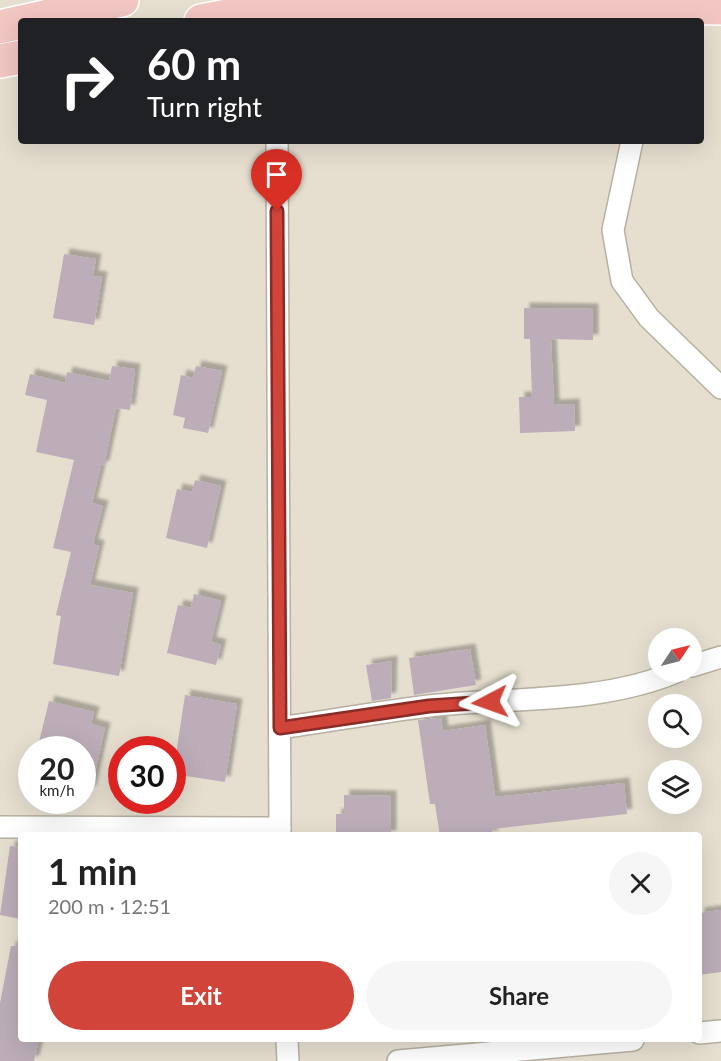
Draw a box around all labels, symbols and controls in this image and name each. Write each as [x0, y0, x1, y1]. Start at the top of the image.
text: 60 m [147, 39, 241, 89]
icon: right [48, 42, 126, 120]
text: Turn right [147, 90, 262, 123]
pin [251, 149, 302, 211]
icon: arrive [260, 158, 293, 191]
north arrow [648, 628, 702, 682]
map controls [648, 628, 702, 814]
position arrow [458, 670, 522, 734]
button: search [648, 694, 702, 748]
speed limit sign: 30 [108, 736, 186, 814]
text: 20 [40, 750, 74, 786]
button: layers [648, 760, 702, 814]
text: km/h [39, 781, 75, 799]
text: 1 min [48, 849, 137, 893]
button: close [609, 852, 672, 915]
text: 200 m · 12:51 [48, 894, 171, 918]
button: Exit [48, 961, 354, 1030]
button: Share [366, 961, 672, 1030]

